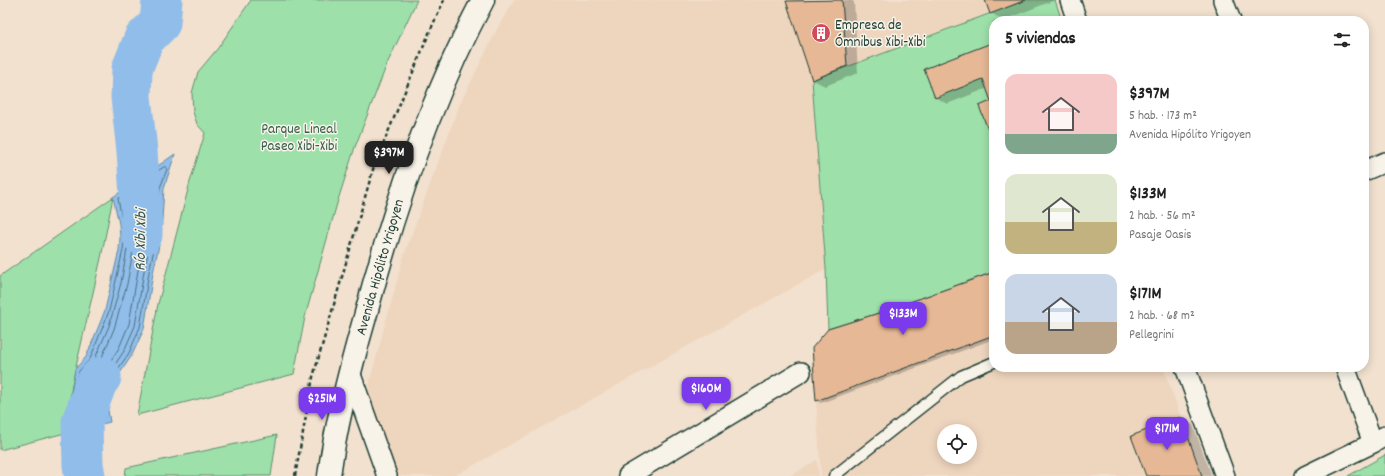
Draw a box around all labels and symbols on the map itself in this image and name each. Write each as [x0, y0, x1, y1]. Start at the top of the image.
place label: Empresa de Ómnibus Xibi-Xibi [835, 15, 926, 54]
building icon: Empresa de Ómnibus Xibi-Xibi [810, 22, 832, 44]
park label: Parque Lineal Paseo Xibi-Xibi [261, 119, 338, 158]
pin: $397M [361, 141, 417, 175]
street label: Avenida Hipólito Yrigoyen [351, 197, 411, 338]
water label: Río Xibi Xibi [129, 206, 154, 271]
pin: $133M [875, 302, 931, 336]
pin: $160M [678, 377, 734, 411]
pin: $251M [294, 387, 350, 421]
pin: $171M [1139, 417, 1195, 451]

